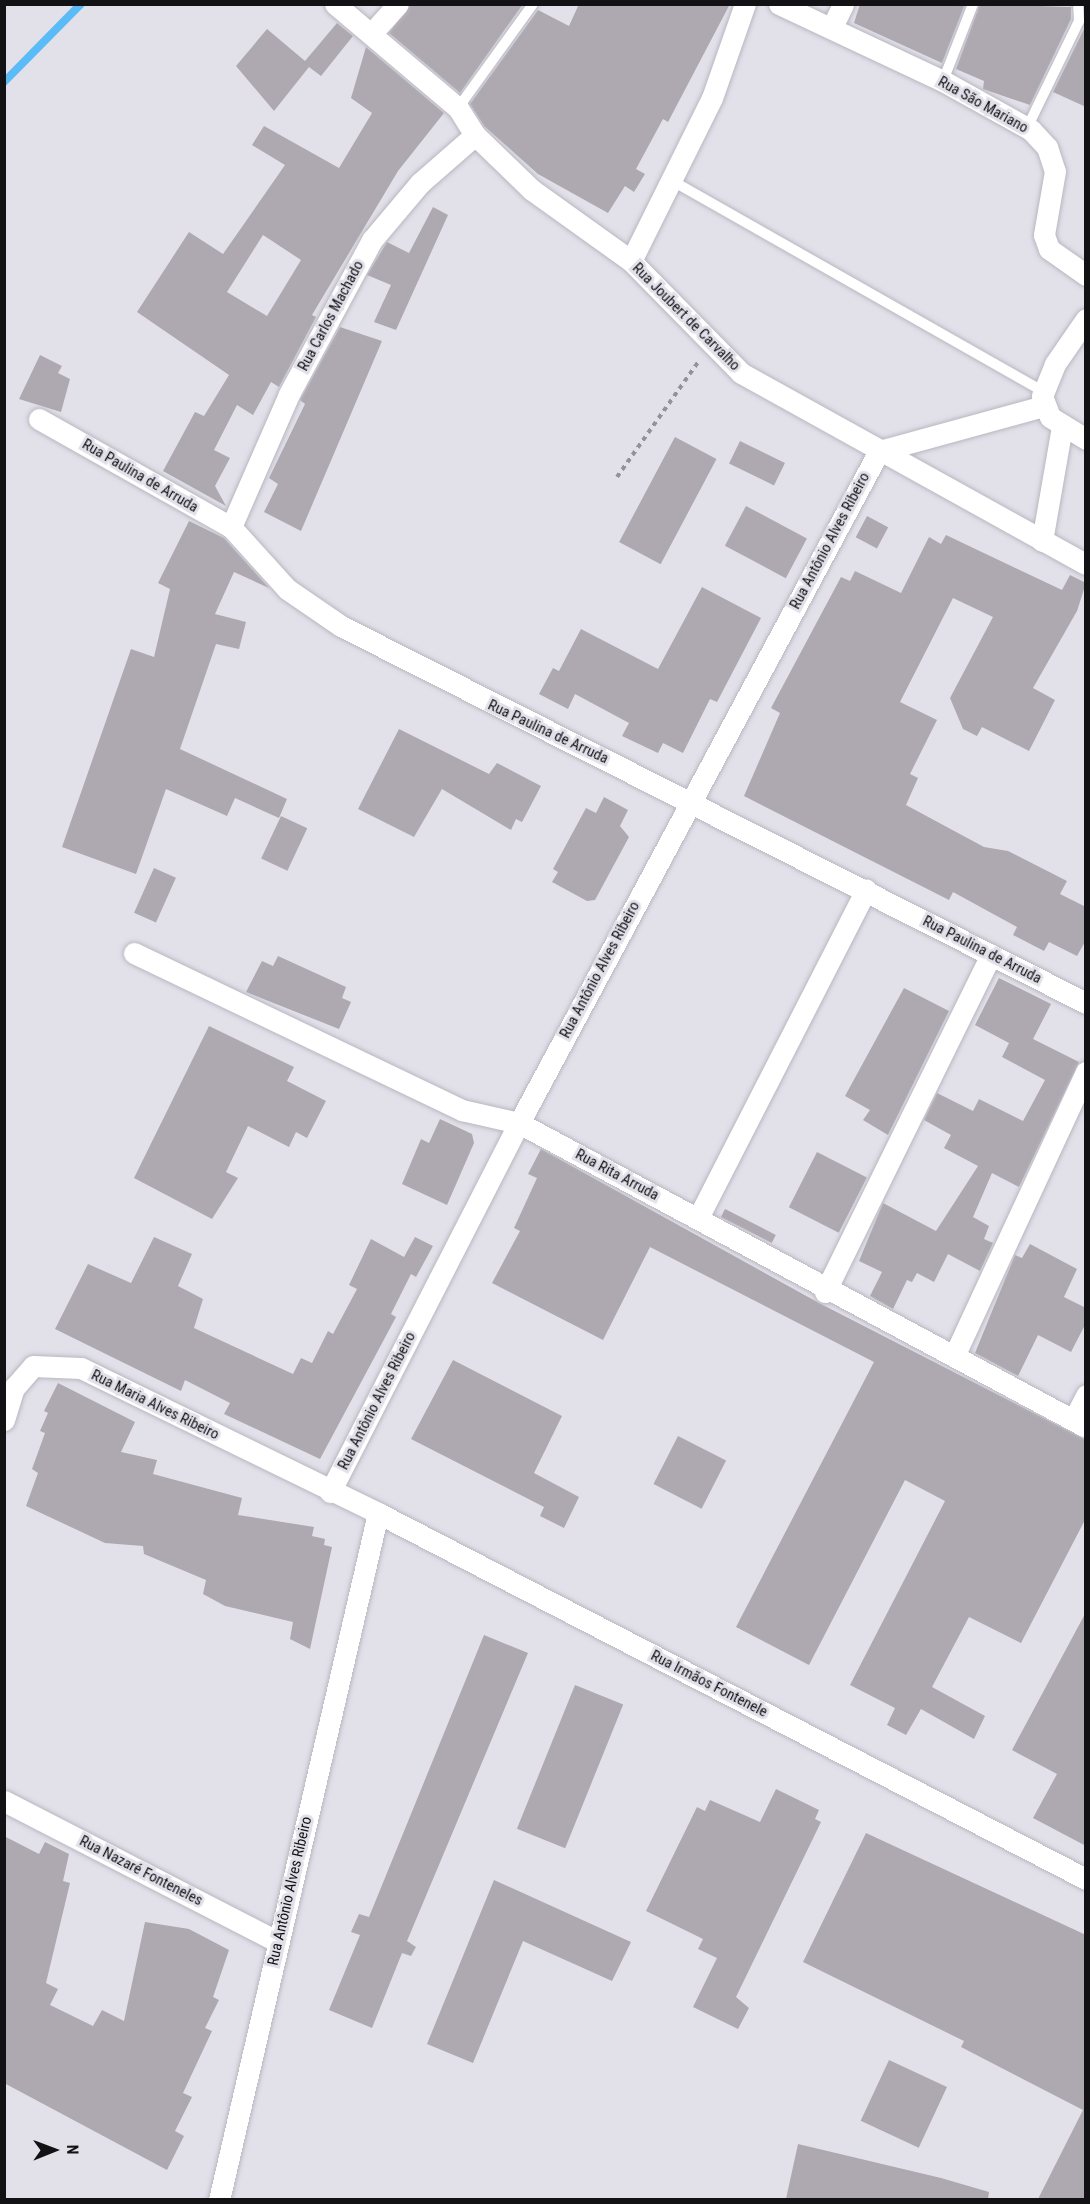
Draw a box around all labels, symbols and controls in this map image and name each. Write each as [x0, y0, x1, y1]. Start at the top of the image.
street label: Rua São Mariano [935, 73, 1031, 137]
street label: Rua Carlos Machado [294, 258, 368, 374]
street label: Rua Joubert de Carvalho [628, 259, 744, 375]
street label: Rua Paulina de Arruda [79, 435, 201, 517]
street label: Rua Antônio Alves Ribeiro [786, 470, 874, 612]
street label: Rua Paulina de Arruda [485, 696, 611, 768]
street label: Rua Antônio Alves Ribeiro [556, 899, 644, 1041]
street label: Rua Paulina de Arruda [920, 912, 1044, 988]
street label: Rua Rita Arruda [572, 1145, 662, 1205]
street label: Rua Antônio Alves Ribeiro [334, 1329, 420, 1473]
street label: Rua Maria Alves Ribeiro [88, 1366, 222, 1444]
street label: Rua Irmãos Fontenele [648, 1647, 770, 1721]
street label: Rua Antônio Alves Ribeiro [264, 1815, 316, 1967]
street label: Rua Nazaré Fonteneles [76, 1832, 206, 1910]
north arrow [24, 2120, 84, 2180]
text: N [63, 2145, 82, 2155]

